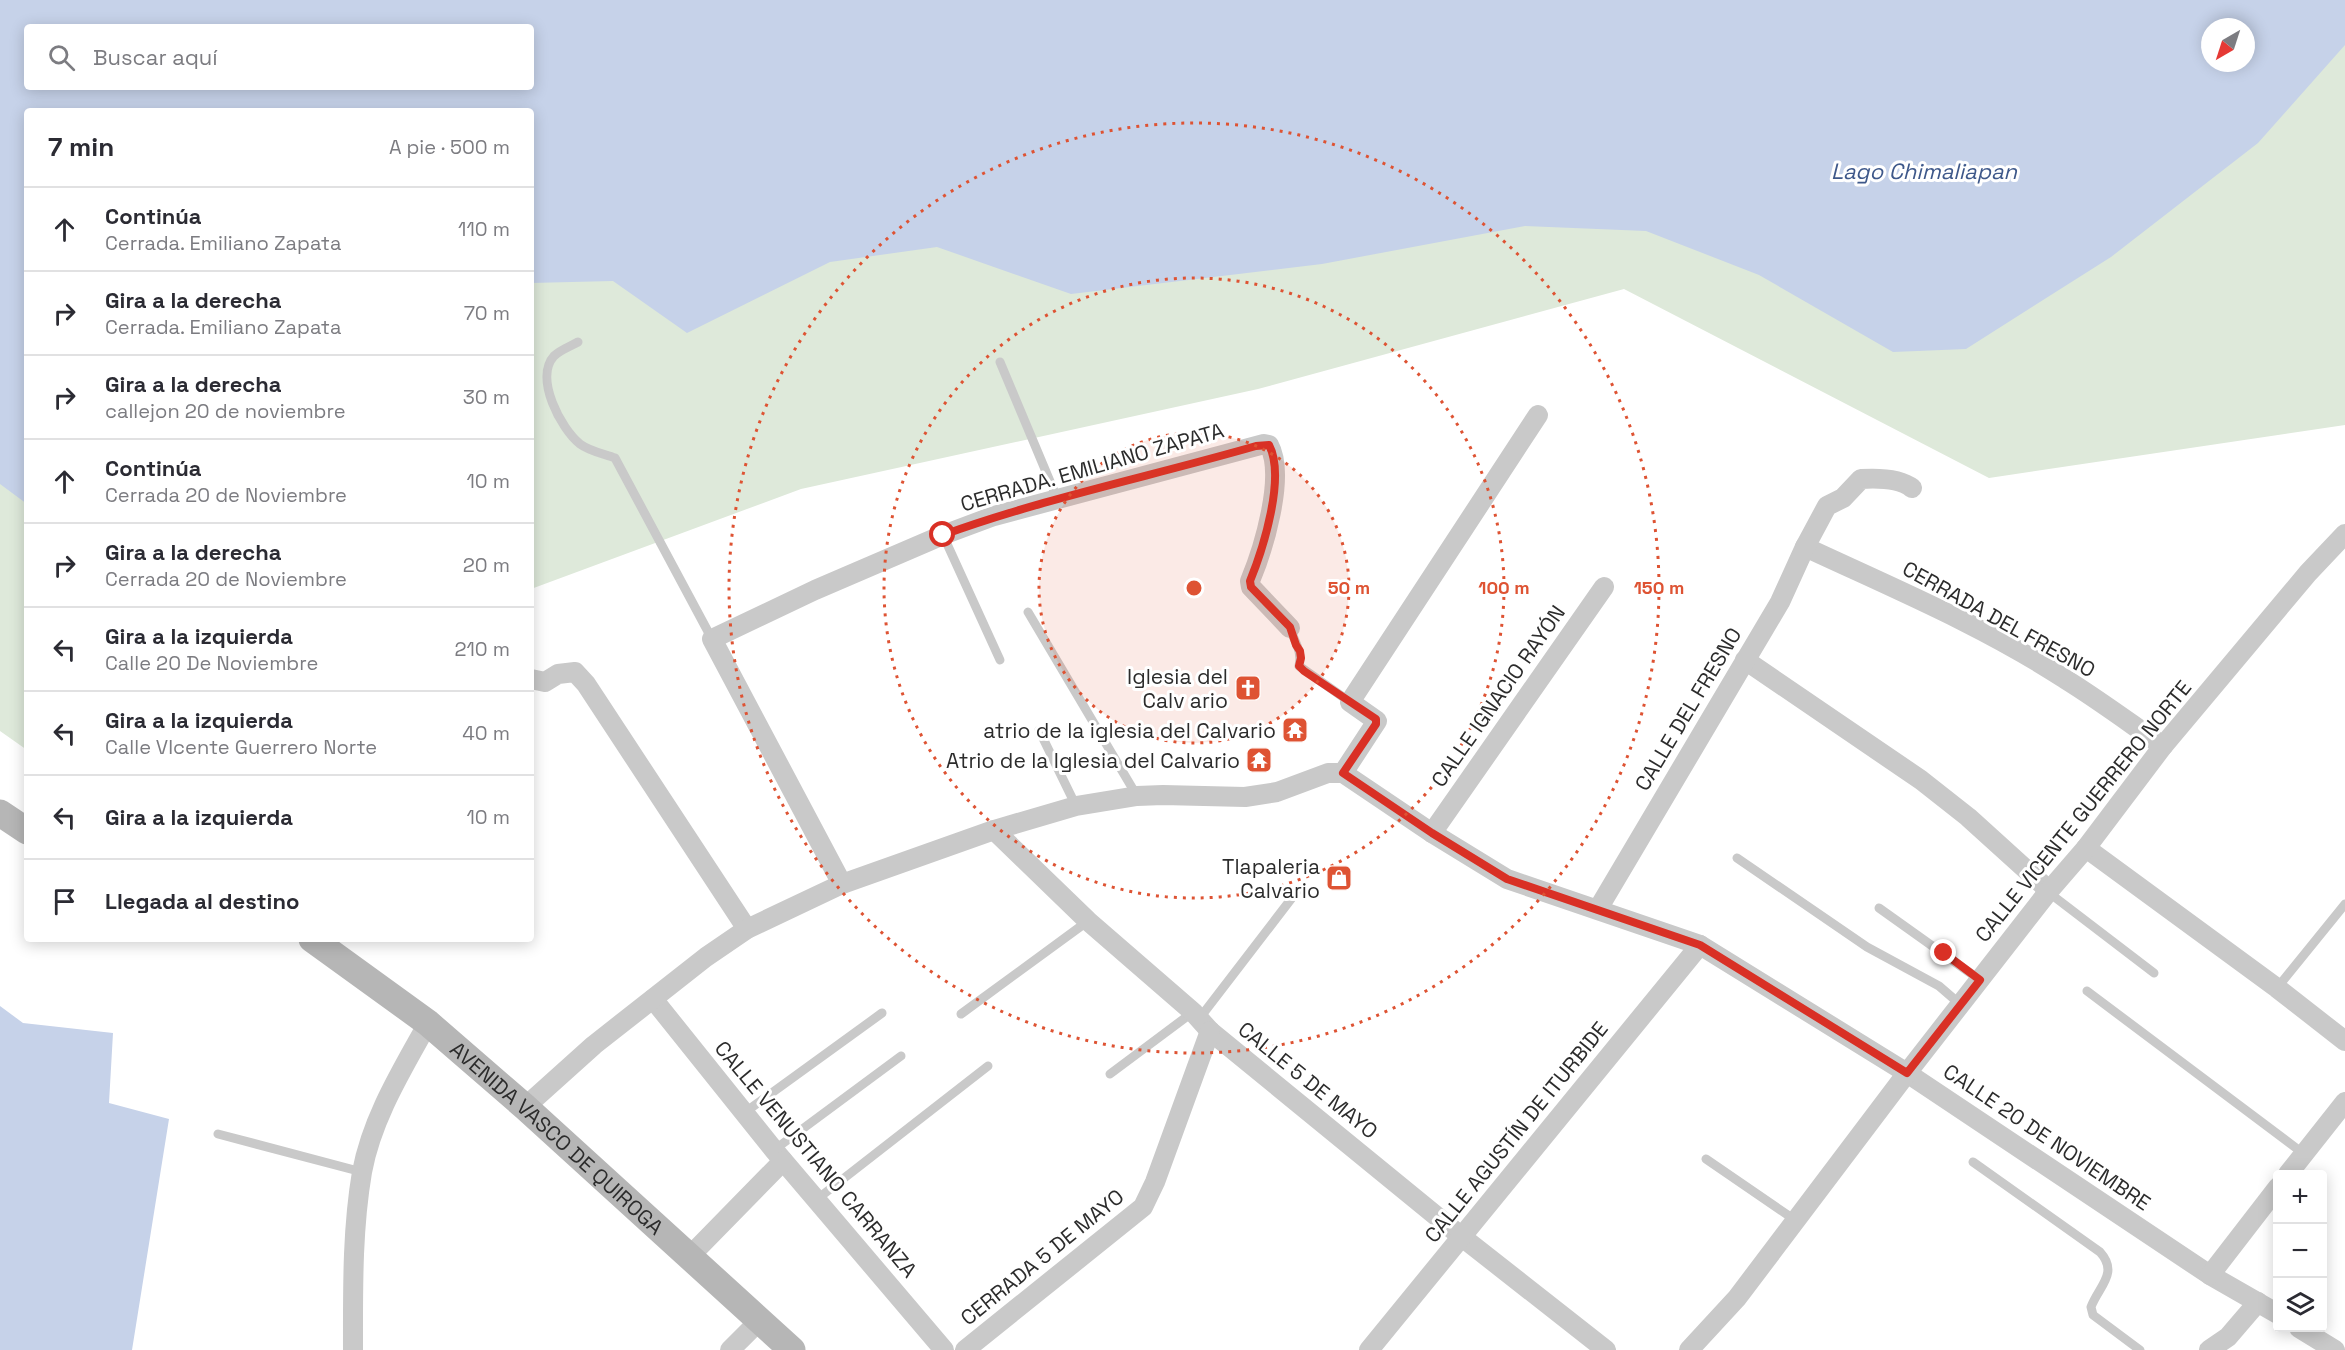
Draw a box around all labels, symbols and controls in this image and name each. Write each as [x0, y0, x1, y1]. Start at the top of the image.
north arrow [2201, 18, 2255, 72]
search box [24, 24, 534, 90]
icon: search [45, 41, 78, 74]
text: Buscar aquí [93, 43, 218, 71]
text: 7 min [48, 130, 114, 164]
text: A pie · 500 m [389, 134, 510, 160]
water label: Lago Chimaliapan [1831, 157, 2018, 185]
text: Continúa [105, 202, 201, 230]
icon: ahead [48, 213, 81, 246]
text: 110 m [458, 216, 510, 242]
text: Cerrada. Emiliano Zapata [105, 230, 341, 256]
text: Gira a la derecha [105, 286, 282, 314]
icon: right [48, 297, 81, 330]
text: 70 m [464, 300, 510, 326]
text: Cerrada. Emiliano Zapata [105, 314, 341, 340]
text: Gira a la derecha [105, 370, 282, 398]
icon: right [48, 381, 81, 414]
text: 30 m [463, 384, 510, 410]
text: callejon 20 de noviembre [105, 398, 346, 424]
street label: CERRADA. EMILIANO ZAPATA [957, 416, 1227, 518]
text: Continúa [105, 454, 201, 482]
icon: ahead [48, 465, 81, 498]
text: 10 m [466, 468, 510, 494]
text: Cerrada 20 de Noviembre [105, 482, 347, 508]
route start [929, 521, 955, 547]
text: Gira a la derecha [105, 538, 282, 566]
icon: right [48, 549, 81, 582]
text: 20 m [463, 552, 510, 578]
street label: CERRADA DEL FRESNO [1898, 555, 2100, 683]
text: Cerrada 20 de Noviembre [105, 566, 347, 592]
text: 50 m [1328, 576, 1370, 599]
text: 100 m [1478, 576, 1530, 599]
text: 150 m [1634, 576, 1684, 599]
centre of rings [1184, 578, 1204, 598]
street label: CALLE IGNACIO RAYÓN [1425, 600, 1571, 792]
text: Gira a la izquierda [105, 622, 293, 650]
street label: CALLE DEL FRESNO [1629, 622, 1747, 796]
icon: left [48, 633, 81, 666]
text: 210 m [454, 636, 510, 662]
text: Calle 20 De Noviembre [105, 650, 318, 676]
place label: Iglesia del Calv ario [1127, 663, 1228, 714]
church icon: Iglesia del Calv ario [1233, 673, 1263, 703]
street label: CALLE VICENTE GUERRERO NORTE [1969, 675, 2197, 947]
text: Gira a la izquierda [105, 706, 293, 734]
temple icon: atrio de la iglesia del Calvario [1280, 715, 1310, 745]
icon: left [48, 717, 81, 750]
place label: atrio de la iglesia del Calvario [983, 717, 1276, 744]
text: 40 m [462, 720, 510, 746]
text: Calle VIcente Guerrero Norte [105, 734, 377, 760]
temple icon: Atrio de la Iglesia del Calvario [1244, 745, 1274, 775]
place label: Atrio de la Iglesia del Calvario [946, 747, 1240, 774]
icon: left [48, 801, 81, 834]
text: Gira a la izquierda [105, 803, 293, 831]
text: 10 m [466, 804, 510, 830]
place label: Tlapaleria Calvario [1222, 853, 1320, 904]
shop icon: Tlapaleria Calvario [1324, 863, 1354, 893]
icon: arrive [48, 885, 81, 918]
text: Llegada al destino [105, 887, 299, 915]
route end [1930, 939, 1956, 965]
street label: CALLE 5 DE MAYO [1233, 1015, 1383, 1145]
street label: CALLE AGUSTÍN DE ITURBIDE [1418, 1016, 1614, 1248]
street label: AVENIDA VASCO DE QUIROGA [445, 1035, 670, 1240]
street label: CALLE VENUSTIANO CARRANZA [709, 1035, 923, 1283]
street label: CALLE 20 DE NOVIEMBRE [1938, 1058, 2156, 1216]
map controls [2273, 1170, 2327, 1332]
button: + [2273, 1170, 2327, 1224]
street label: CERRADA 5 DE MAYO [955, 1183, 1129, 1331]
button: − [2273, 1224, 2327, 1278]
button: layers [2273, 1278, 2327, 1332]

